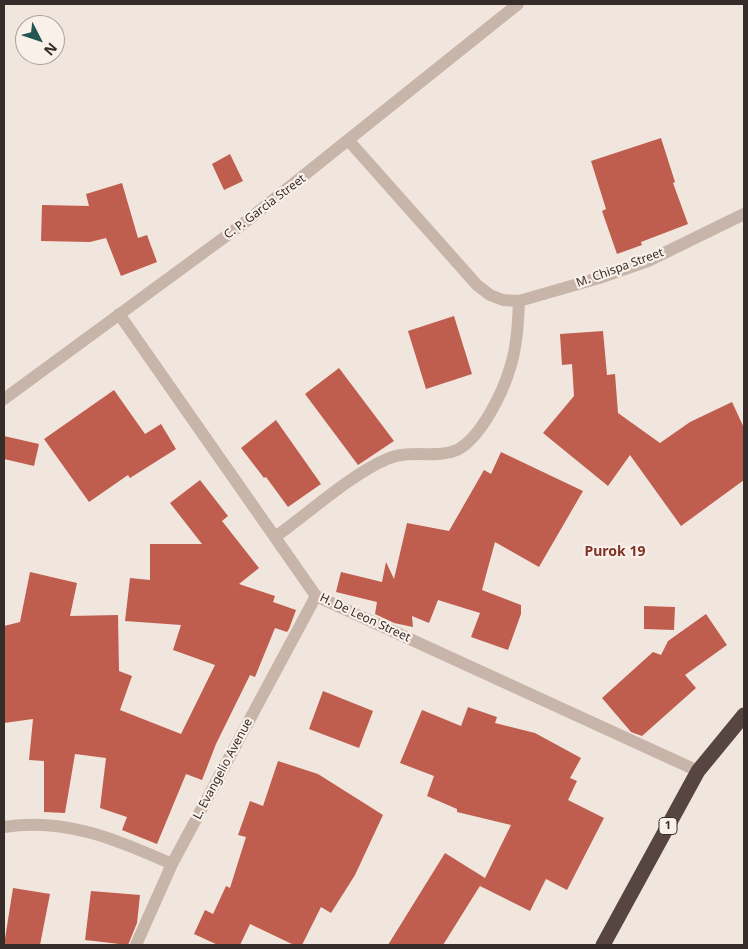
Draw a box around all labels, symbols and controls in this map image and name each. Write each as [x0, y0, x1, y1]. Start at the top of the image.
north arrow [15, 15, 65, 65]
text: N [40, 39, 62, 60]
street label: C. P. Garcia Street [221, 172, 309, 242]
street label: M. Chispa Street [574, 246, 666, 290]
district label: Purok 19 [585, 544, 645, 560]
street label: H. De Leon Street [317, 591, 413, 645]
street label: L. Evangelio Avenue [190, 716, 256, 822]
road number: 1 [659, 818, 677, 834]

